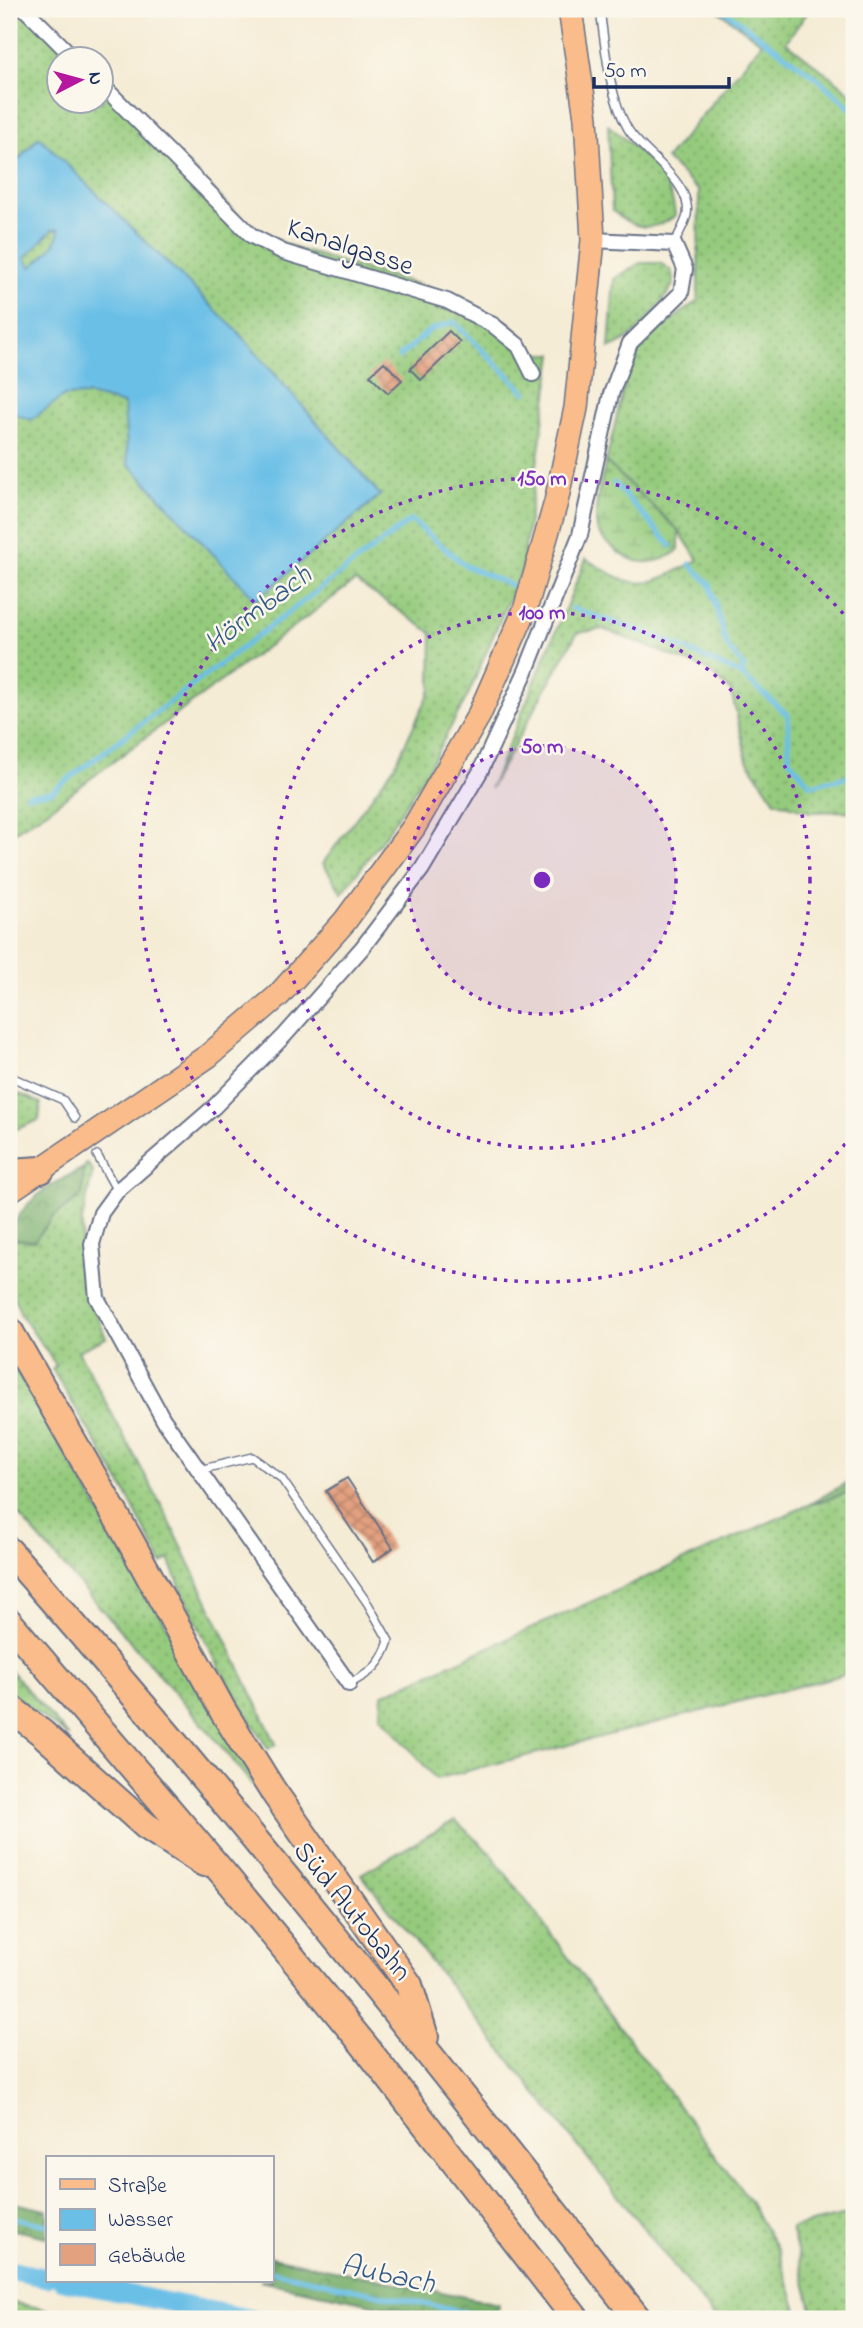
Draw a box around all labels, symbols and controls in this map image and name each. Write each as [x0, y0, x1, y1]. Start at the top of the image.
north arrow [46, 46, 116, 116]
scale bar [594, 46, 728, 90]
text: 50 m [604, 57, 647, 87]
text: N [80, 71, 109, 86]
street label: Kanalgasse [281, 209, 419, 288]
text: 150 m [517, 465, 567, 495]
water label: Hörmbach [196, 555, 323, 666]
text: 100 m [519, 599, 565, 629]
text: 50 m [521, 733, 563, 763]
centre of rings [530, 868, 554, 892]
street label: Süd Autobahn [282, 1833, 421, 1991]
legend [46, 2156, 273, 2282]
text: Straße [108, 2172, 167, 2202]
text: Wasser [108, 2206, 173, 2236]
text: Gebäude [108, 2242, 186, 2272]
water label: Aubach [336, 2245, 439, 2308]

